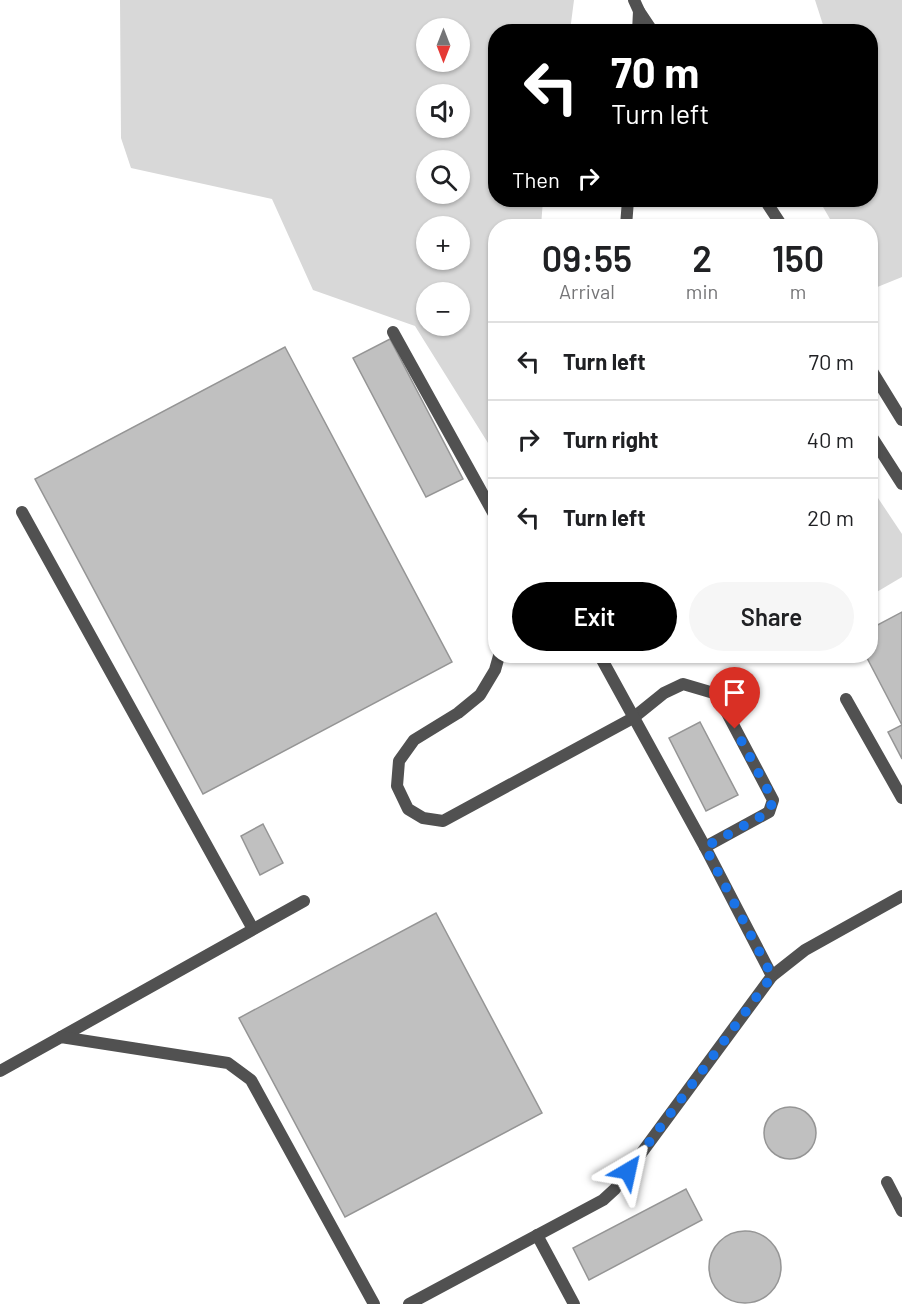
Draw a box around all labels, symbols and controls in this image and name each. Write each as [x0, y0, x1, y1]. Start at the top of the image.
north arrow [416, 18, 470, 72]
map controls [416, 18, 470, 336]
text: 70 m [611, 46, 699, 96]
icon: left [512, 48, 590, 126]
button: sound [416, 84, 470, 138]
text: Turn left [611, 97, 709, 129]
button: search [416, 150, 470, 204]
icon: right [572, 162, 605, 195]
text: Then [512, 166, 560, 192]
button: + [416, 216, 470, 270]
text: 09:55 [542, 236, 632, 279]
text: 2 [692, 236, 712, 279]
text: 150 [772, 236, 824, 279]
text: Arrival [559, 279, 615, 303]
text: min [686, 279, 718, 303]
text: m [790, 279, 806, 303]
button: − [416, 282, 470, 336]
icon: left [512, 345, 545, 378]
text: Turn left [563, 348, 646, 374]
text: 70 m [809, 348, 854, 374]
icon: right [512, 423, 545, 456]
text: Turn right [563, 426, 658, 452]
text: 40 m [807, 426, 854, 452]
icon: left [512, 501, 545, 534]
text: Turn left [563, 504, 646, 530]
text: 20 m [807, 504, 854, 530]
button: Exit [512, 582, 677, 651]
button: Share [689, 582, 854, 651]
pin [709, 667, 760, 729]
icon: arrive [718, 676, 751, 709]
position arrow [596, 1139, 660, 1203]

